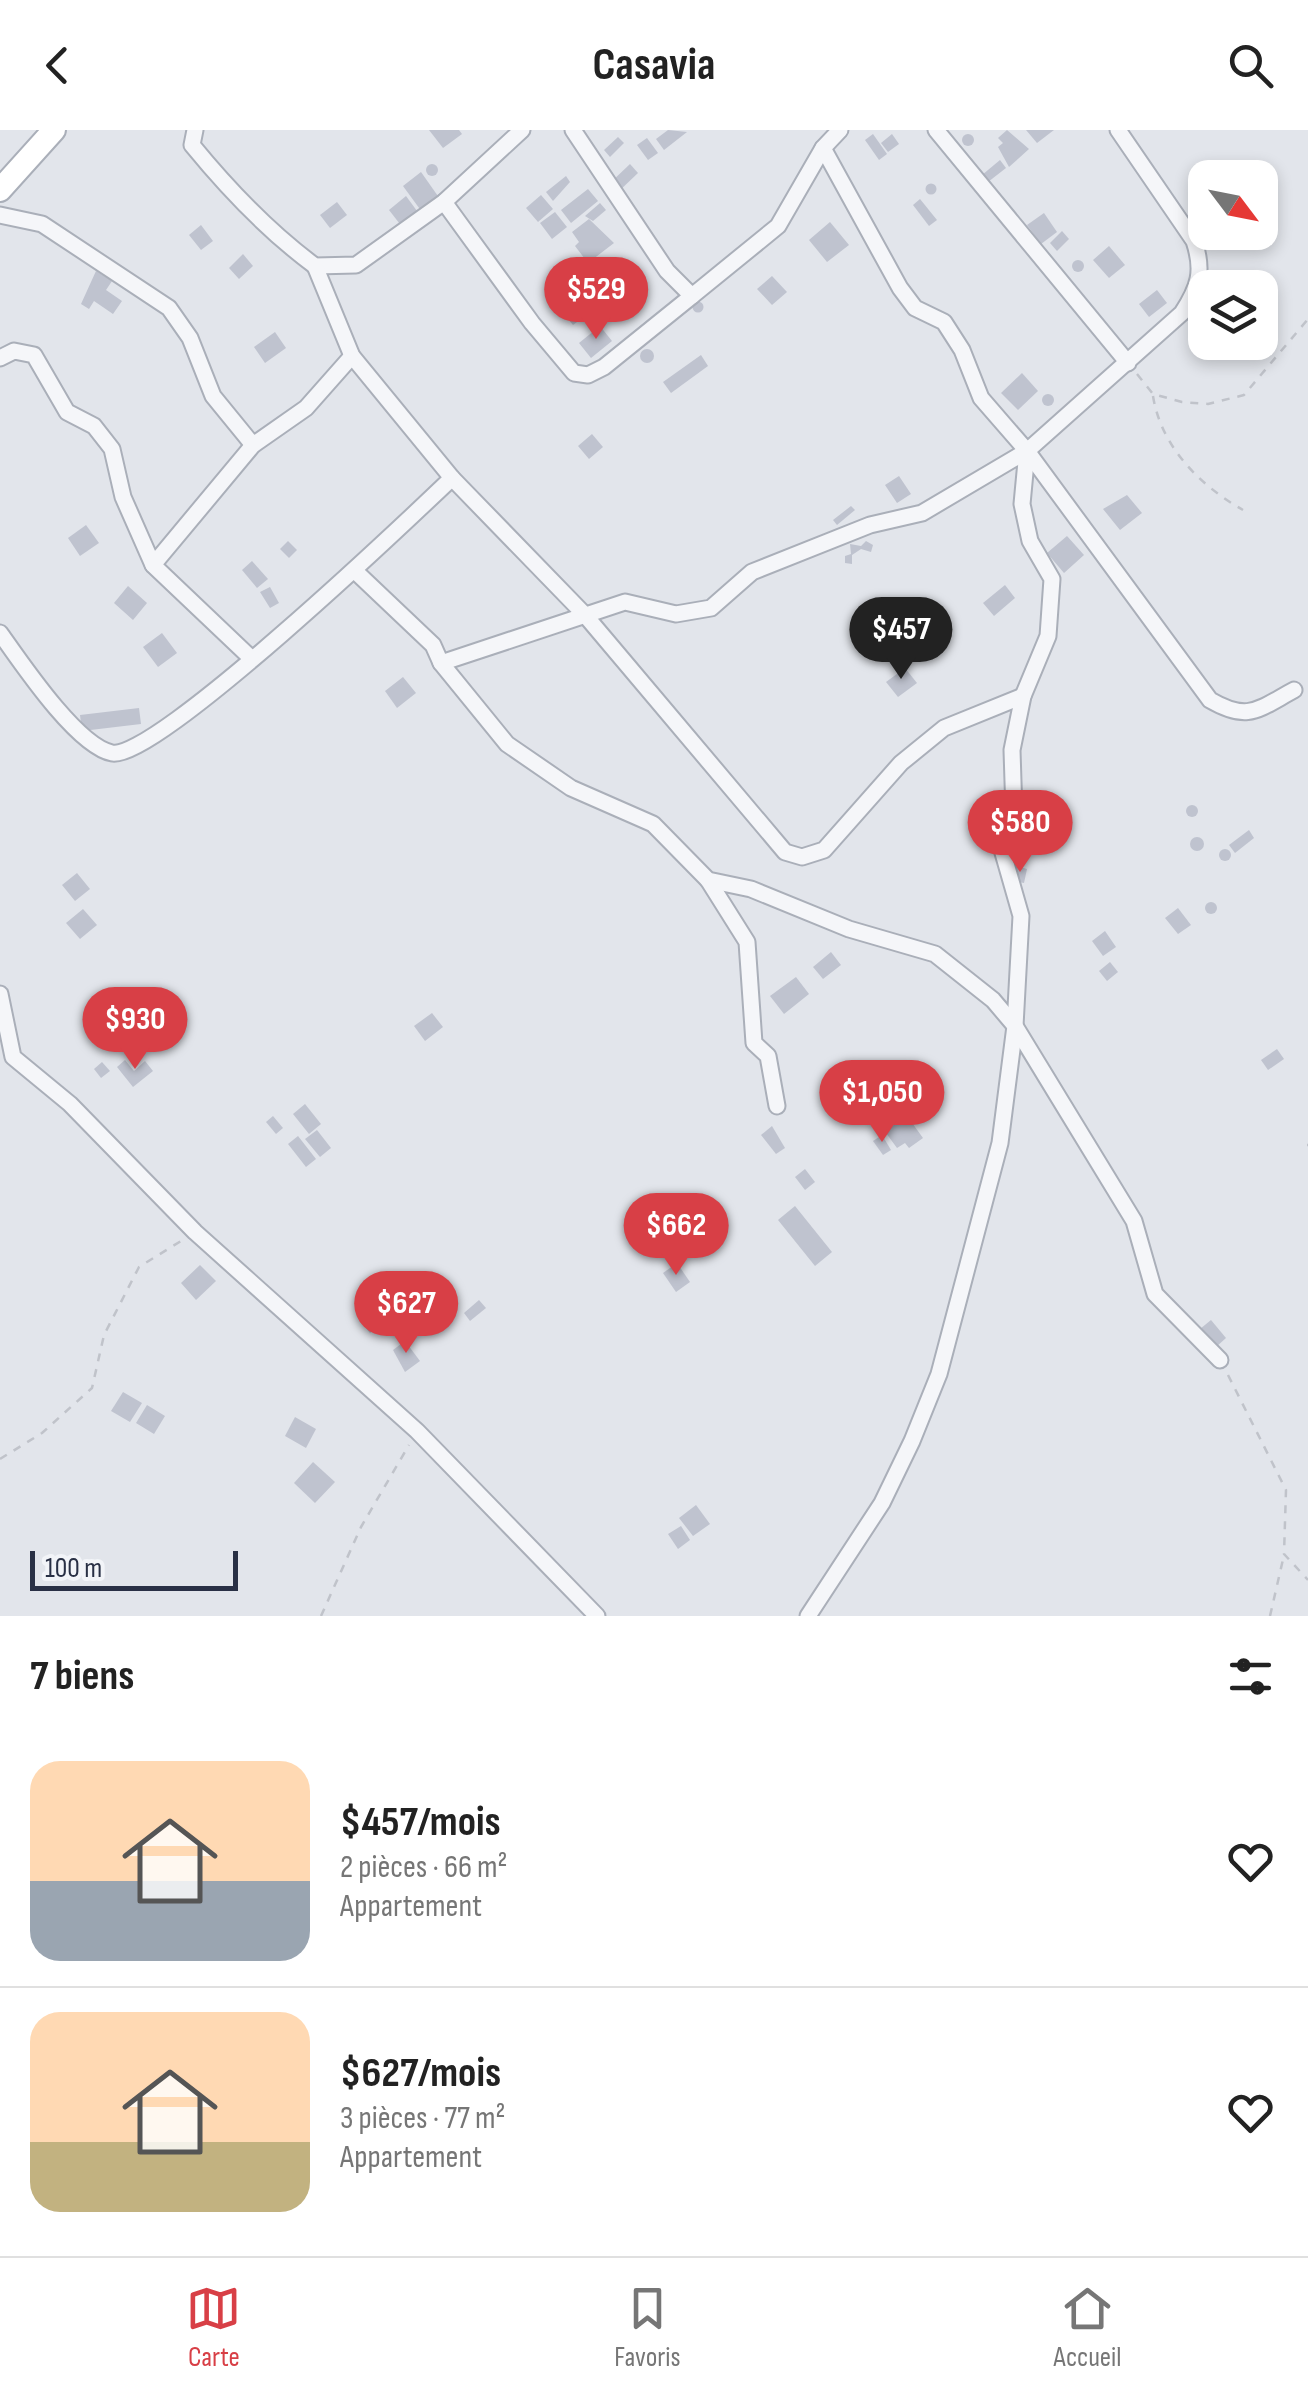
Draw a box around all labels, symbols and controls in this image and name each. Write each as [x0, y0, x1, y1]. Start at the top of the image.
icon: back [30, 38, 85, 93]
text: Casavia [593, 38, 715, 93]
icon: search [1223, 38, 1278, 93]
north arrow [1188, 160, 1278, 250]
map controls [1188, 160, 1278, 360]
pin: $529 [537, 257, 655, 342]
text: $529 [566, 270, 626, 309]
button: layers [1188, 270, 1278, 360]
pin: $457 [842, 597, 960, 682]
text: $457 [871, 610, 931, 649]
pin: $580 [961, 790, 1079, 875]
text: $580 [990, 803, 1050, 842]
pin: $930 [76, 987, 194, 1072]
text: $930 [104, 1000, 166, 1039]
pin: $1,050 [801, 1060, 963, 1145]
text: $1,050 [841, 1073, 923, 1112]
pin: $662 [617, 1193, 735, 1278]
text: $662 [646, 1206, 706, 1245]
pin: $627 [347, 1271, 465, 1356]
text: $627 [376, 1284, 436, 1323]
scale bar [30, 1546, 238, 1590]
text: 100 m [45, 1552, 102, 1585]
icon: filters [1223, 1649, 1278, 1704]
text: 7 biens [30, 1651, 134, 1702]
text: $457/mois [340, 1797, 501, 1848]
icon: home [110, 1801, 230, 1921]
icon: heart [1223, 1834, 1278, 1889]
text: 2 pièces · 66 m² [340, 1848, 508, 1887]
text: Appartement [340, 1887, 482, 1926]
text: $627/mois [340, 2048, 501, 2099]
icon: home [110, 2052, 230, 2172]
icon: heart [1223, 2085, 1278, 2140]
text: 3 pièces · 77 m² [340, 2099, 505, 2138]
text: Appartement [340, 2138, 482, 2177]
tab: Carte [186, 2281, 241, 2374]
tab: Favoris [614, 2281, 681, 2374]
tab: Accueil [1054, 2281, 1122, 2374]

